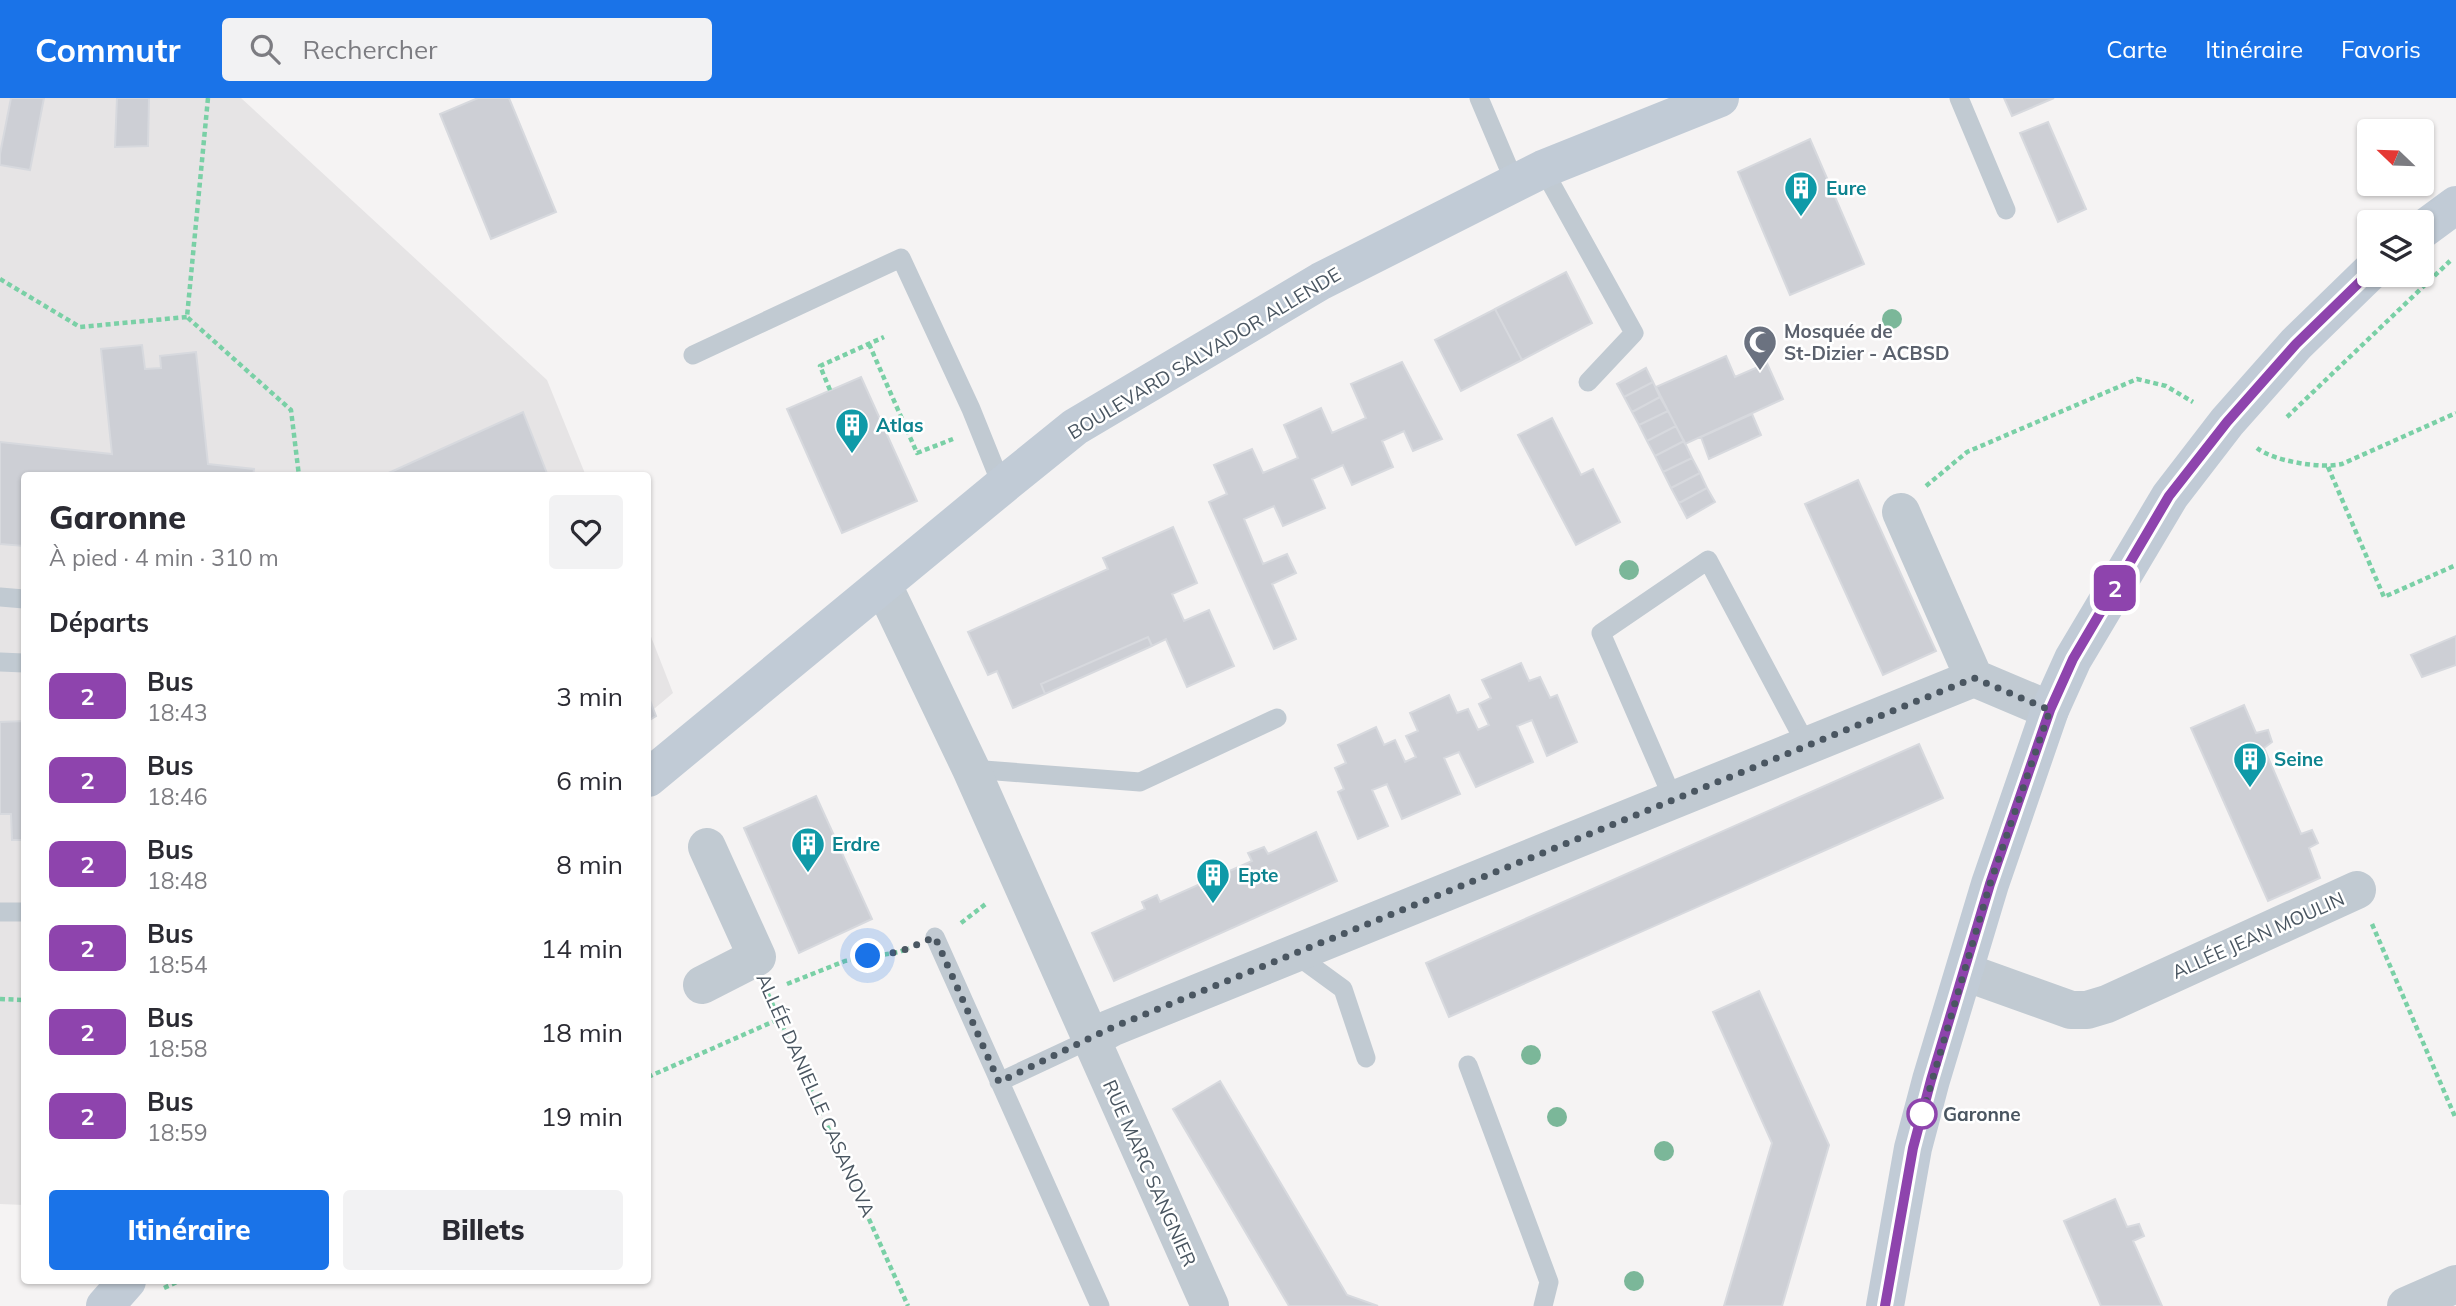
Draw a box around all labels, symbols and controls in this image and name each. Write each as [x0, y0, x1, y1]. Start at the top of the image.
search box [222, 18, 712, 81]
text: Commutr [35, 29, 180, 70]
icon: search [246, 30, 284, 68]
text: Rechercher [302, 33, 438, 66]
text: Carte [2106, 34, 2167, 64]
text: Itinéraire [2205, 34, 2303, 64]
text: Favoris [2341, 34, 2421, 64]
north arrow [2357, 119, 2434, 196]
map controls [2357, 119, 2434, 287]
building icon: Eure [1782, 169, 1820, 218]
place label: Eure [1826, 176, 1866, 200]
button: layers [2357, 210, 2434, 287]
street label: BOULEVARD SALVADOR ALLENDE [1063, 262, 1345, 444]
place label: Mosquée de St-Dizier - ACBSD [1784, 319, 1949, 365]
mosque icon: Mosquée de St-Dizier - ACBSD [1741, 323, 1779, 372]
building icon: Atlas [833, 406, 871, 455]
place label: Atlas [876, 413, 923, 437]
button: heart [549, 495, 623, 569]
text: Garonne [49, 496, 186, 537]
text: À pied · 4 min · 310 m [49, 543, 279, 572]
line badge: 2 [2092, 565, 2138, 611]
text: 2 [2108, 573, 2122, 603]
text: Départs [49, 606, 149, 639]
text: Bus [147, 665, 193, 698]
text: 3 min [556, 680, 623, 713]
text: 2 [80, 681, 95, 711]
text: 18:43 [147, 698, 207, 727]
building icon: Seine [2231, 740, 2269, 789]
place label: Seine [2274, 747, 2324, 771]
text: Bus [147, 749, 193, 782]
text: 6 min [556, 764, 623, 797]
text: 2 [80, 765, 95, 795]
text: 18:46 [147, 782, 207, 811]
building icon: Erdre [789, 825, 827, 874]
place label: Erdre [832, 832, 880, 856]
text: Bus [147, 833, 193, 866]
text: 8 min [556, 848, 623, 881]
text: 2 [80, 849, 95, 879]
building icon: Epte [1194, 856, 1232, 905]
place label: Epte [1238, 863, 1279, 887]
text: 18:48 [147, 866, 207, 895]
street label: ALLÉE JEAN MOULIN [2168, 886, 2348, 984]
text: Bus [147, 917, 193, 950]
text: 14 min [541, 932, 623, 965]
text: 2 [80, 933, 95, 963]
your location [850, 938, 885, 973]
text: 18:54 [147, 950, 207, 979]
street label: ALLÉE DANIELLE CASANOVA [751, 970, 881, 1221]
text: Bus [147, 1001, 193, 1034]
text: 18 min [541, 1016, 623, 1049]
text: 2 [80, 1017, 95, 1047]
text: 18:58 [147, 1034, 207, 1063]
street label: RUE MARC SANGNIER [1098, 1076, 1202, 1270]
text: Bus [147, 1085, 193, 1118]
marker: Garonne [1907, 1099, 1937, 1129]
text: 19 min [541, 1100, 623, 1133]
text: 2 [80, 1101, 95, 1131]
place label: Garonne [1943, 1102, 2021, 1126]
text: 18:59 [147, 1118, 207, 1147]
button: Itinéraire [49, 1190, 329, 1270]
button: Billets [343, 1190, 623, 1270]

